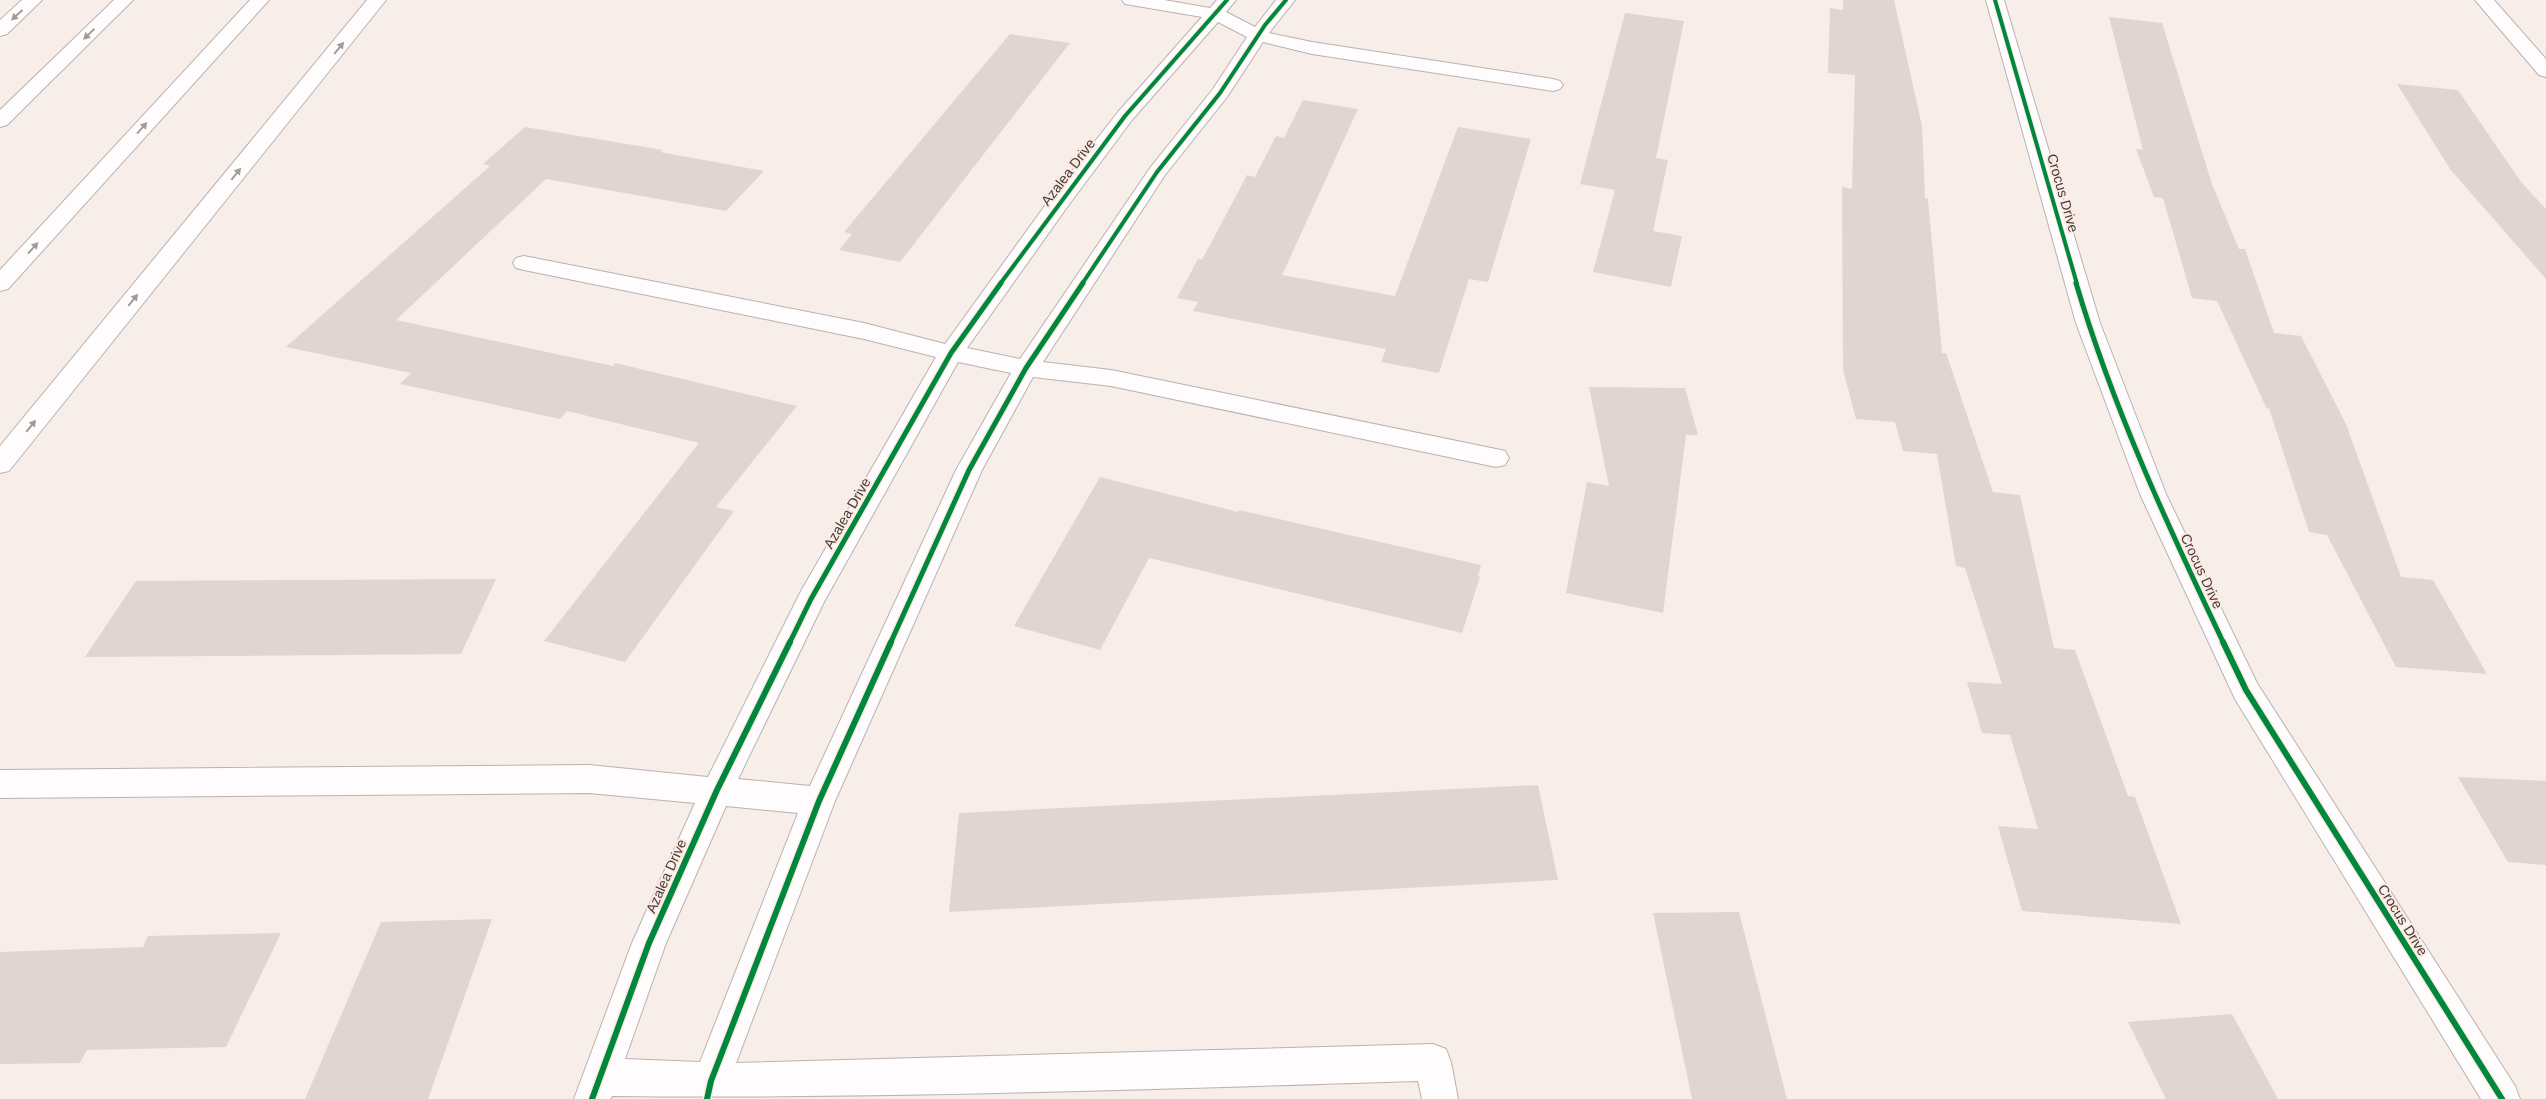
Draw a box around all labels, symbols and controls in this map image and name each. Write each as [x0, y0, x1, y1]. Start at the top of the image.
one-way arrow [11, 9, 23, 21]
one-way arrow [84, 28, 96, 40]
one-way arrow [333, 41, 344, 54]
one-way arrow [137, 122, 148, 135]
street label: Azalea Drive [1038, 135, 1098, 209]
street label: Crocus Drive [2044, 152, 2082, 234]
one-way arrow [230, 168, 242, 180]
one-way arrow [27, 243, 39, 255]
one-way arrow [128, 293, 139, 306]
one-way arrow [25, 419, 36, 432]
street label: Azalea Drive [820, 474, 874, 551]
street label: Crocus Drive [2178, 531, 2226, 611]
street label: Azalea Drive [643, 836, 690, 916]
street label: Crocus Drive [2375, 881, 2431, 959]

